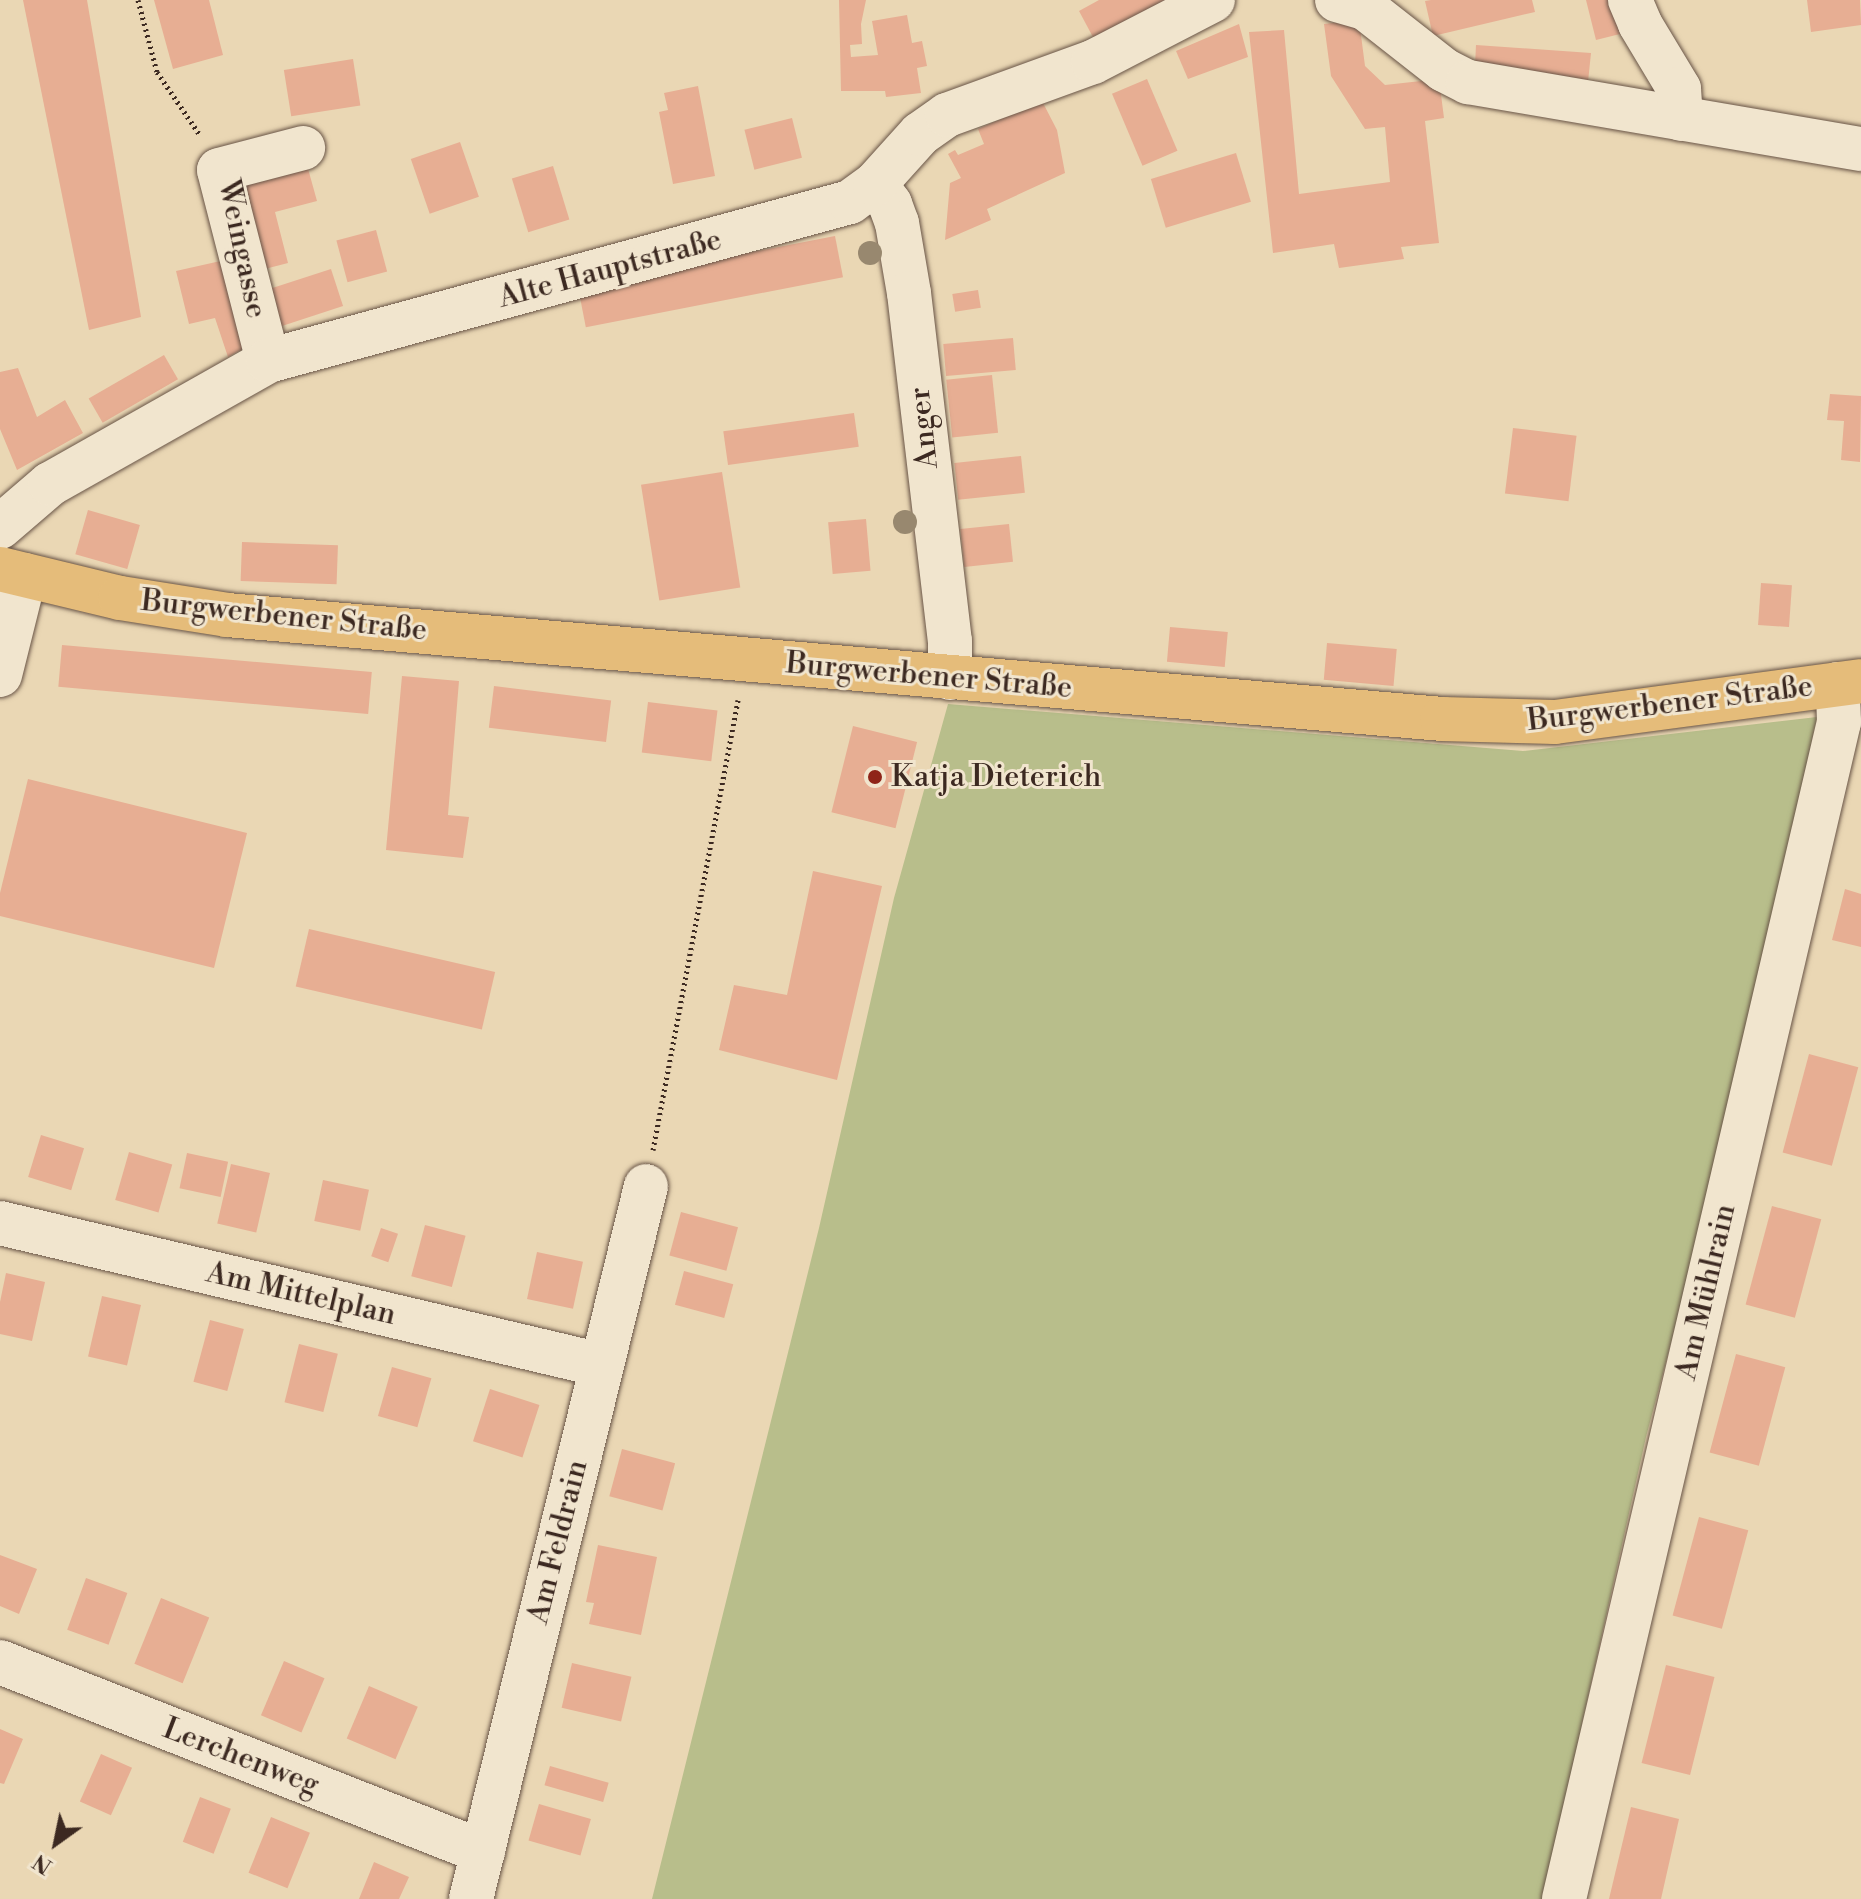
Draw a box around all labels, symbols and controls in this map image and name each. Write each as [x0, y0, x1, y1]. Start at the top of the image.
street label: Weingasse [210, 177, 274, 321]
street label: Alte Hauptstraße [495, 222, 725, 316]
street label: Anger [902, 385, 946, 471]
street label: Burgwerbener Straße [139, 583, 429, 649]
street label: Burgwerbener Straße [784, 646, 1074, 706]
street label: Burgwerbener Straße [1525, 669, 1815, 739]
place label: Katja Dieterich [891, 759, 1101, 795]
marker: Katja Dieterich [866, 768, 884, 786]
street label: Am Mühlrain [1668, 1201, 1744, 1383]
street label: Am Mittelplan [203, 1255, 399, 1333]
street label: Am Feldrain [520, 1456, 596, 1628]
street label: Lerchenweg [158, 1711, 324, 1803]
north arrow [16, 1803, 96, 1883]
text: N [28, 1847, 57, 1880]

